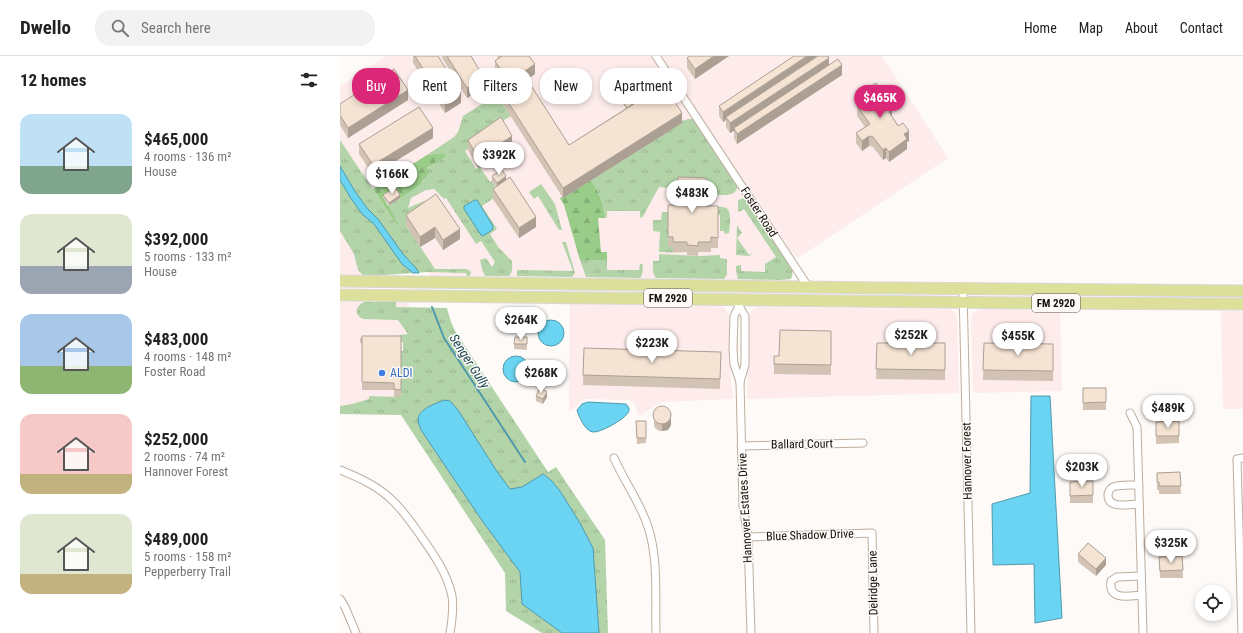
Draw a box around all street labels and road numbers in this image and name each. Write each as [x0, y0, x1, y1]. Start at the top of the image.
street label: Foster Road [738, 184, 780, 240]
road number: FM 2920 [644, 289, 692, 307]
road number: FM 2920 [1032, 294, 1080, 312]
street label: Hannover Forest [959, 422, 975, 500]
street label: Ballard Court [771, 436, 834, 452]
street label: Hannover Estates Drive [735, 452, 755, 563]
street label: Blue Shadow Drive [766, 526, 854, 544]
street label: Delridge Lane [865, 550, 881, 616]

